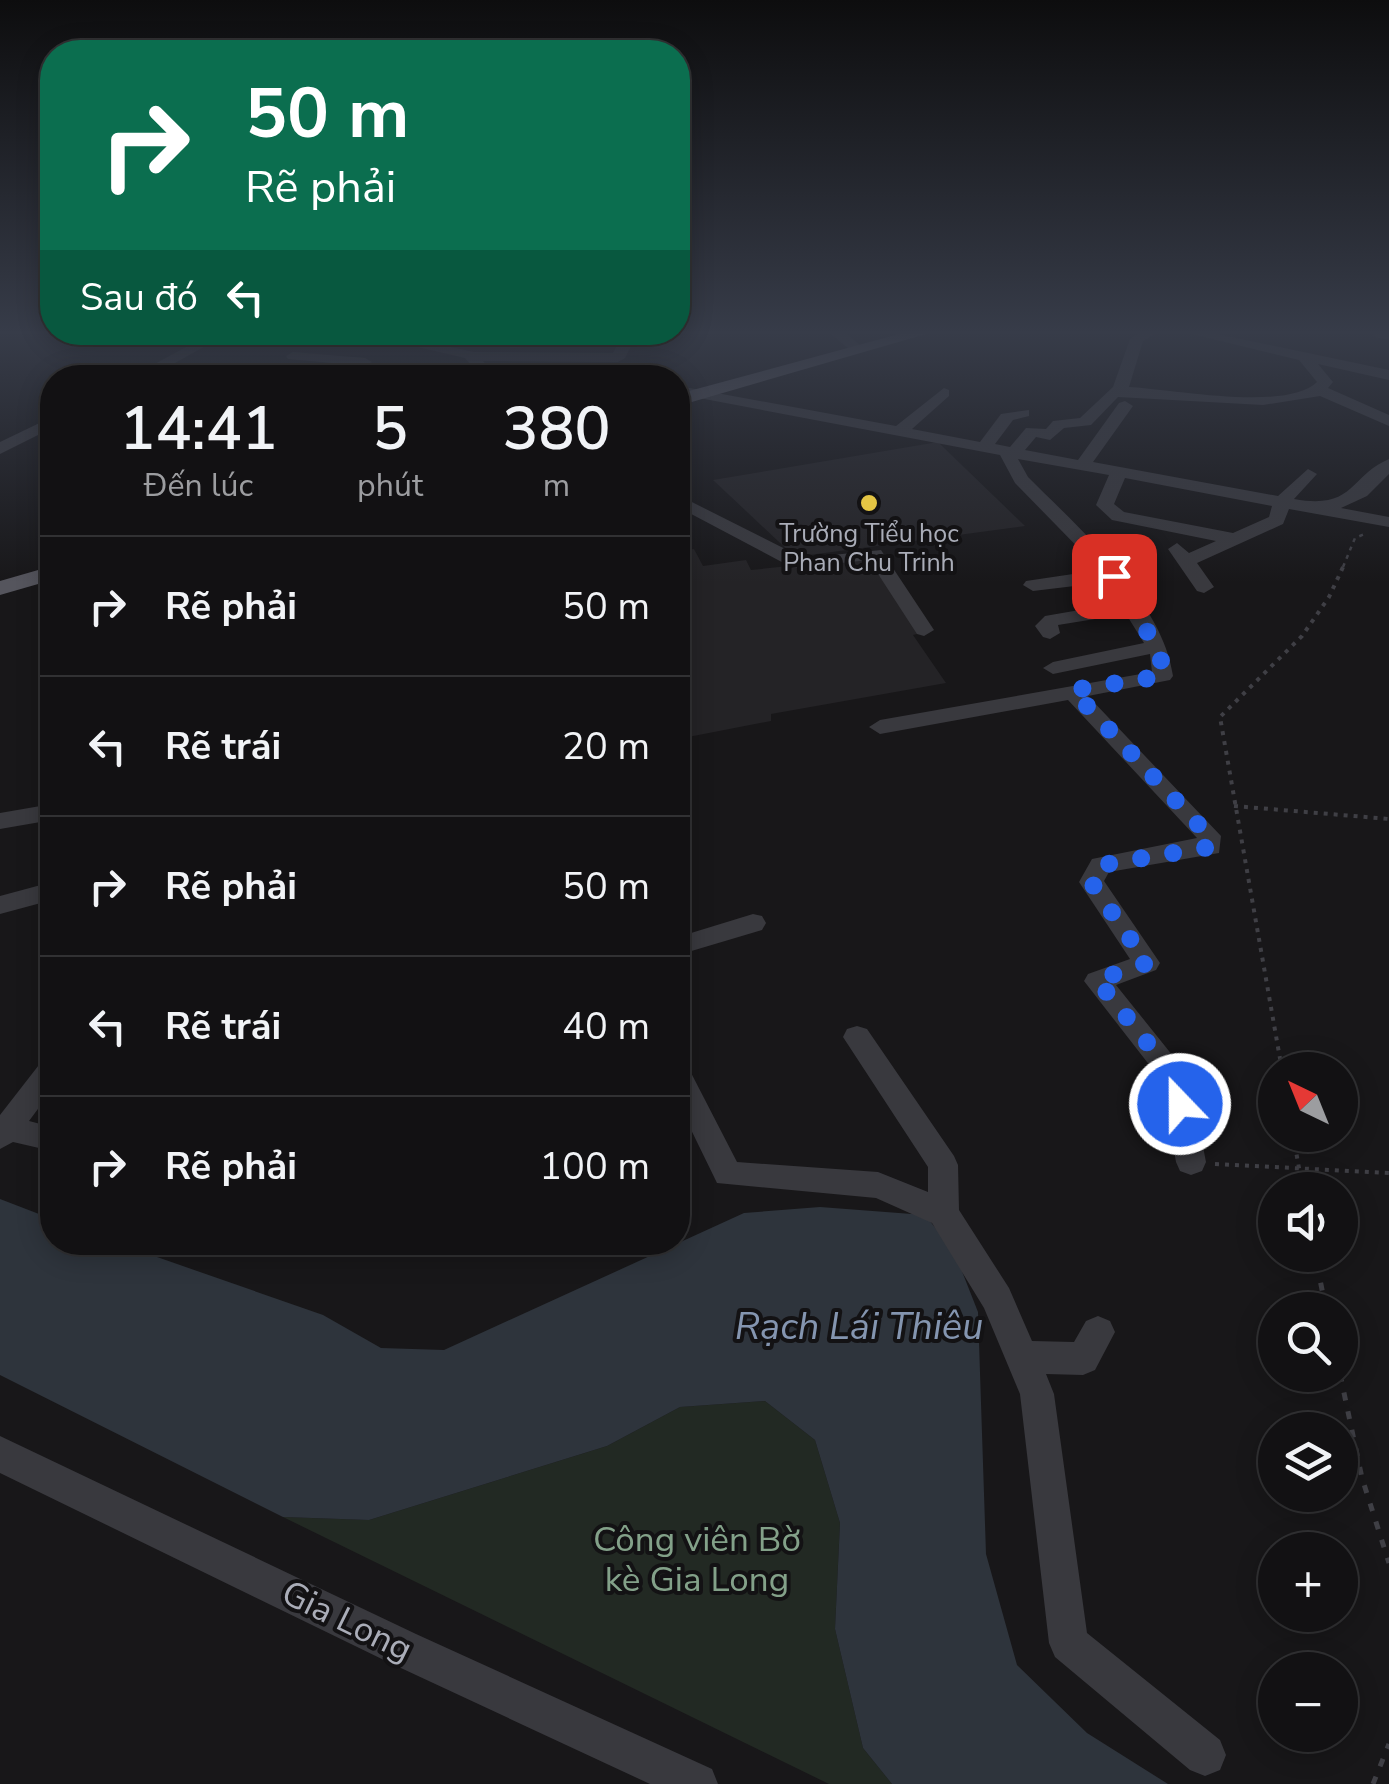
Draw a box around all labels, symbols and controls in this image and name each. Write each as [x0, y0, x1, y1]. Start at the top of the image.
text: 50 m [245, 66, 409, 162]
icon: right [80, 80, 210, 210]
text: Rẽ phải [245, 157, 396, 218]
icon: left [218, 270, 273, 325]
text: Sau đó [80, 272, 198, 323]
text: 14:41 [119, 388, 278, 470]
text: 5 [372, 388, 408, 470]
text: 380 [503, 388, 611, 470]
text: Đến lúc [144, 464, 253, 507]
text: phút [357, 464, 423, 507]
text: m [543, 464, 570, 507]
marker: Trường Tiểu học Phan Chu Trinh [858, 492, 880, 514]
place label: Trường Tiểu học Phan Chu Trinh [779, 517, 959, 580]
pin [1072, 534, 1157, 619]
icon: arrive [1087, 549, 1142, 604]
icon: right [80, 579, 135, 634]
text: Rẽ phải [165, 581, 297, 632]
text: 50 m [562, 581, 650, 632]
icon: left [80, 719, 135, 774]
text: Rẽ trái [165, 721, 281, 772]
text: 20 m [562, 721, 650, 772]
icon: right [80, 859, 135, 914]
text: Rẽ phải [165, 861, 297, 912]
text: 50 m [562, 861, 650, 912]
icon: left [80, 999, 135, 1054]
text: Rẽ trái [165, 1001, 281, 1052]
text: 40 m [562, 1001, 650, 1052]
position arrow [1128, 1052, 1232, 1156]
north arrow [1258, 1052, 1358, 1152]
map controls [1258, 1052, 1358, 1752]
icon: right [80, 1139, 135, 1194]
text: Rẽ phải [165, 1141, 297, 1192]
text: 100 m [539, 1141, 650, 1192]
button: sound [1258, 1172, 1358, 1272]
button: search [1258, 1292, 1358, 1392]
water label: Rạch Lái Thiêu [735, 1301, 983, 1352]
button: layers [1258, 1412, 1358, 1512]
park label: Công viên Bờ kè Gia Long [593, 1516, 801, 1603]
button: + [1258, 1532, 1358, 1632]
street label: Gia Long [274, 1569, 420, 1673]
button: − [1258, 1652, 1358, 1752]

